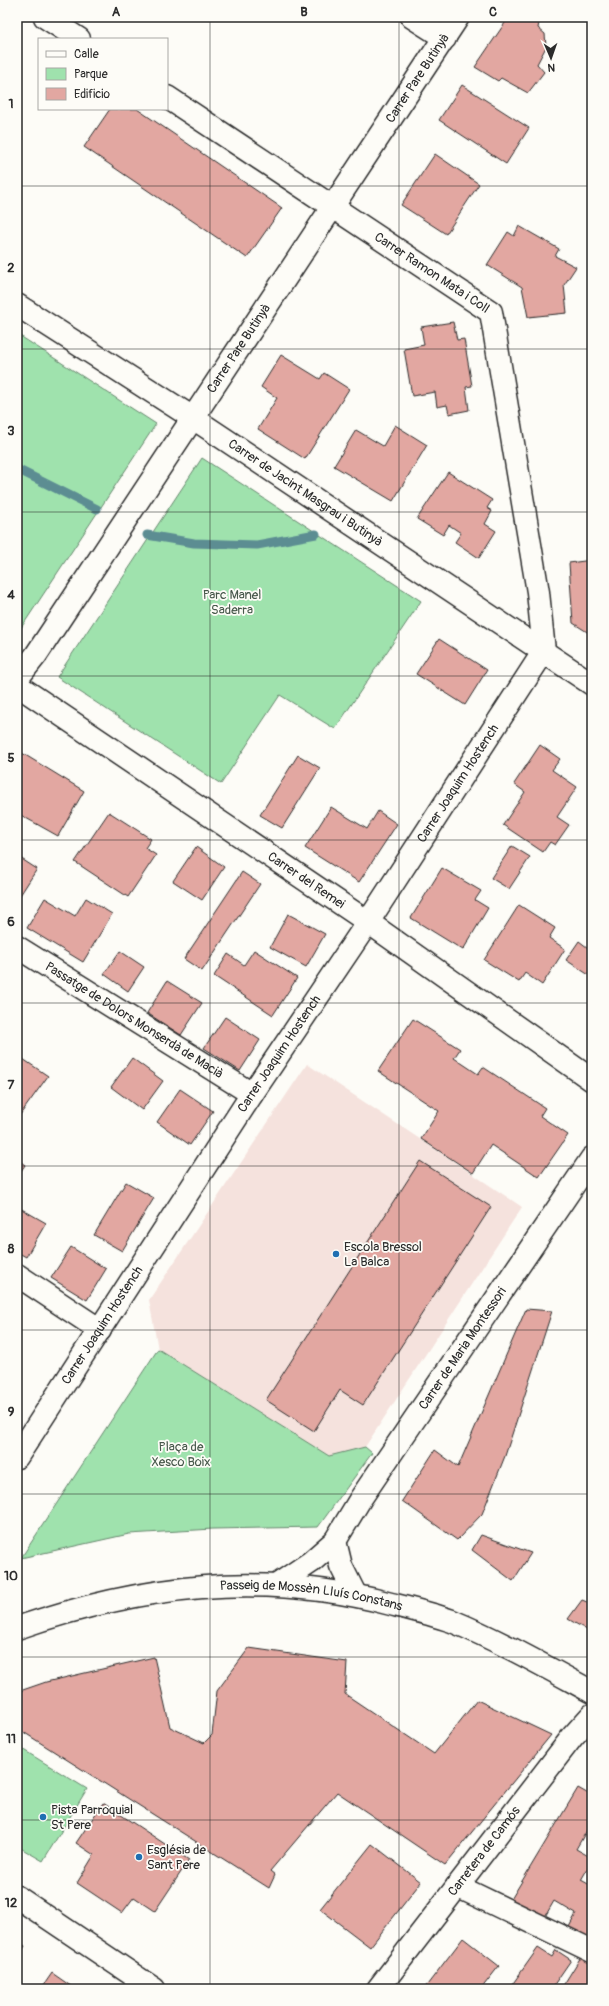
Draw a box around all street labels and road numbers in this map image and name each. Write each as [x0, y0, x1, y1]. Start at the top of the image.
street label: Carrer Pare Butinyà [382, 31, 453, 126]
street label: Carrer Ramon Mata i Coll [371, 229, 493, 317]
street label: Carrer Pare Butinyà [204, 301, 274, 396]
street label: Carrer de Jacint Masgrau i Butinyà [225, 436, 385, 550]
street label: Carrer Joaquim Hostench [414, 721, 502, 846]
street label: Carrer del Remei [264, 848, 348, 912]
street label: Passatge de Dolors Monserdà de Macià [42, 959, 226, 1082]
street label: Carrer Joaquim Hostench [234, 992, 324, 1115]
street label: Carrer Joaquim Hostench [58, 1263, 146, 1387]
street label: Carrer de Maria Montessori [415, 1284, 510, 1413]
street label: Passeig de Mossèn Lluís Constans [220, 1577, 404, 1615]
street label: Carretera de Camós [445, 1803, 524, 1899]

